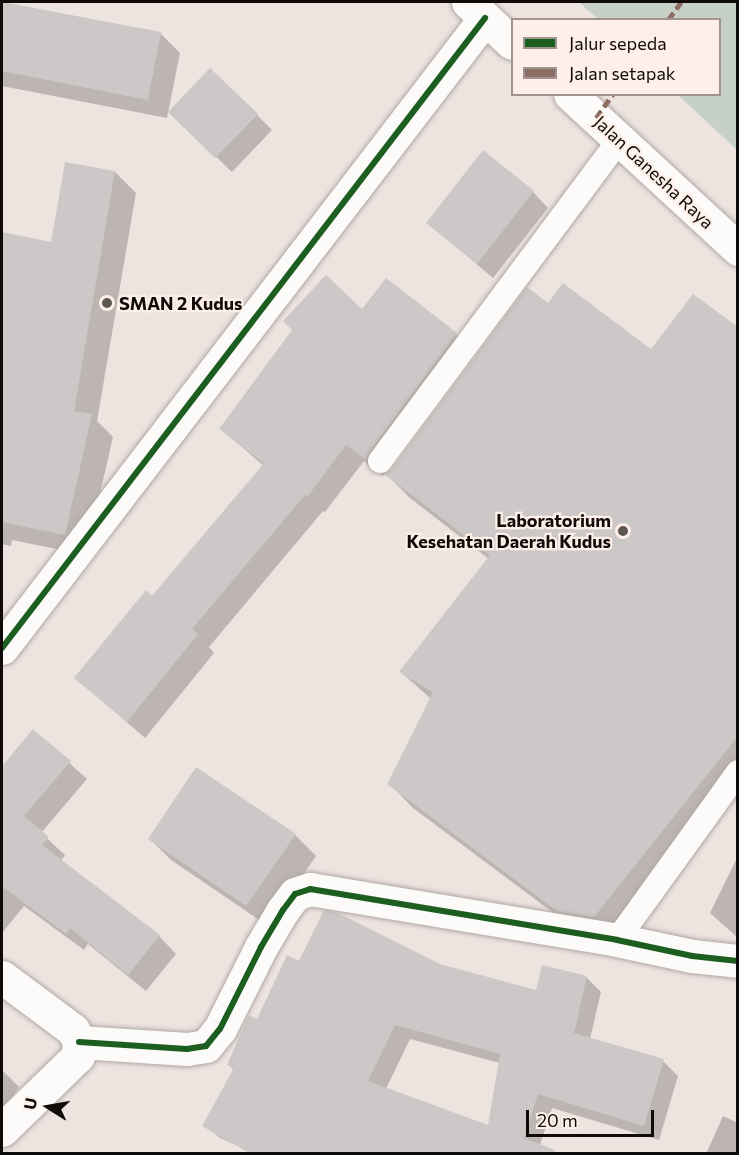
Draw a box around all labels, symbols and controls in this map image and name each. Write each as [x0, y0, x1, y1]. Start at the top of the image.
legend [511, 18, 721, 96]
text: Jalur sepeda [569, 32, 667, 54]
text: Jalan setapak [569, 62, 676, 84]
street label: Jalan Ganesha Raya [590, 111, 718, 233]
place label: SMAN 2 Kudus [119, 292, 242, 314]
marker: SMAN 2 Kudus [100, 296, 114, 310]
place label: Laboratorium Kesehatan Daerah Kudus [407, 510, 611, 552]
marker: Laboratorium Kesehatan Daerah Kudus [616, 524, 630, 538]
north arrow [18, 1077, 78, 1137]
text: U [19, 1096, 40, 1111]
scale bar [529, 1098, 656, 1136]
text: 20 m [537, 1109, 578, 1131]

